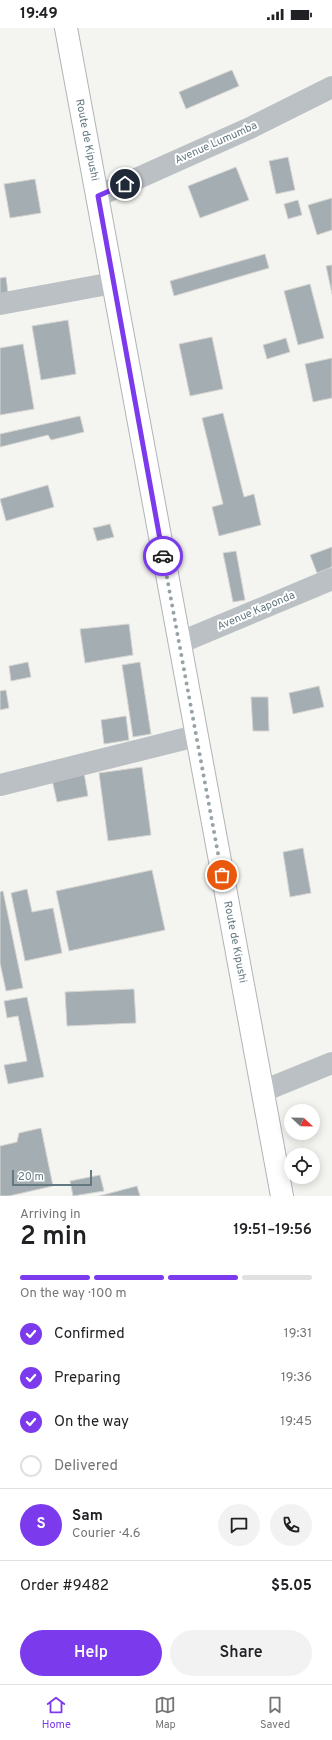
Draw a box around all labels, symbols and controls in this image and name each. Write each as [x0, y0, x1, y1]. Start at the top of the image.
text: 19:49 [20, 5, 58, 24]
street label: Route de Kipushi [72, 98, 102, 182]
street label: Avenue Lumumba [173, 118, 260, 167]
pin [108, 167, 142, 201]
icon: home [114, 173, 136, 195]
courier [143, 536, 183, 576]
icon: car [152, 545, 174, 567]
street label: Avenue Kaponda [215, 588, 297, 634]
pin [205, 858, 239, 892]
icon: bag [211, 864, 233, 886]
street label: Route de Kipushi [220, 900, 250, 984]
north arrow [284, 1104, 320, 1140]
map controls [284, 1104, 320, 1184]
button: locate [284, 1148, 320, 1184]
scale bar [12, 1168, 92, 1187]
text: 20 m [18, 1170, 44, 1184]
text: Arriving in [20, 1207, 81, 1223]
text: 2 min [20, 1221, 87, 1254]
text: 19:51–19:56 [233, 1221, 312, 1240]
text: On the way · 100 m [20, 1286, 127, 1302]
icon: check [20, 1323, 42, 1345]
text: Confirmed [54, 1325, 125, 1344]
text: 19:31 [284, 1326, 312, 1342]
icon: check [20, 1367, 42, 1389]
text: Preparing [54, 1369, 121, 1388]
text: 19:36 [281, 1370, 312, 1386]
icon: check [20, 1411, 42, 1433]
text: On the way [54, 1413, 129, 1432]
text: 19:45 [280, 1414, 312, 1430]
text: Delivered [54, 1457, 118, 1476]
button: chat [218, 1504, 260, 1546]
button: phone [270, 1504, 312, 1546]
text: Sam [72, 1507, 103, 1526]
text: S [36, 1515, 46, 1534]
text: Courier · 4.6 [72, 1526, 140, 1542]
text: Order #9482 [20, 1577, 109, 1596]
text: $5.05 [271, 1577, 312, 1596]
button: Help [20, 1630, 162, 1676]
button: Share [170, 1630, 312, 1676]
tab: Home [42, 1694, 71, 1732]
tab: Map [154, 1694, 176, 1732]
tab: Saved [260, 1694, 290, 1732]

